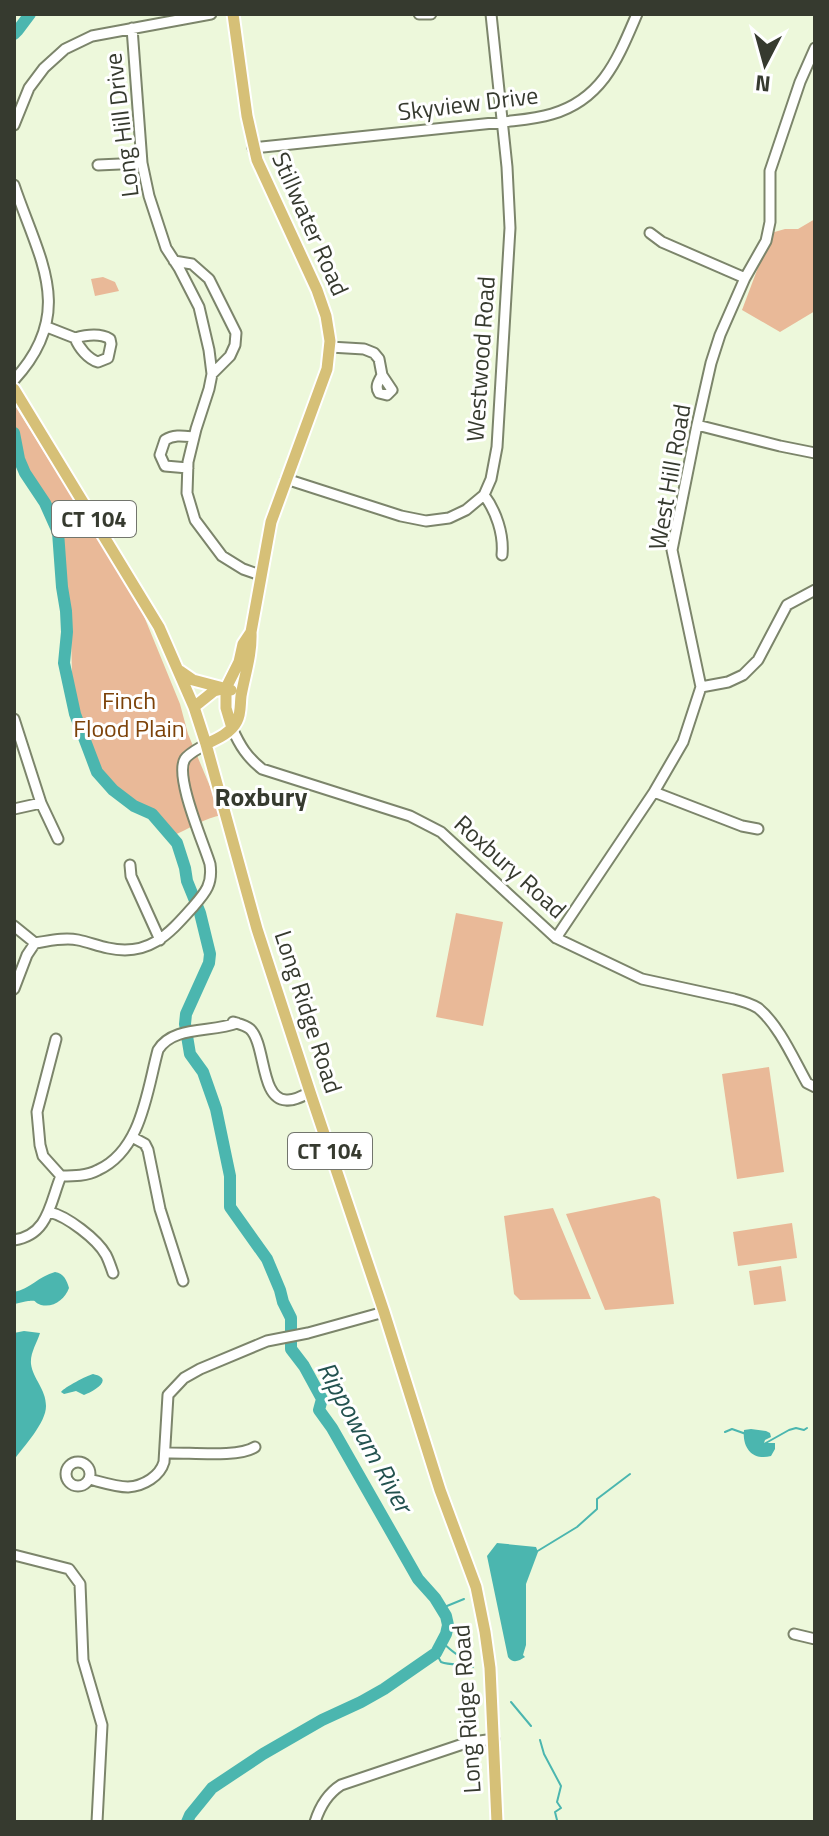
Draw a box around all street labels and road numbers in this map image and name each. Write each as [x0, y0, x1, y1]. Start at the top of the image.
street label: Long Hill Drive [94, 51, 148, 199]
street label: Skyview Drive [396, 77, 540, 129]
street label: Stillwater Road [263, 146, 359, 301]
street label: Westwood Road [456, 275, 504, 443]
street label: West Hill Road [638, 401, 700, 553]
road number: CT 104 [52, 501, 136, 537]
street label: Roxbury Road [446, 806, 575, 927]
street label: Long Ridge Road [266, 926, 352, 1098]
road number: CT 104 [288, 1133, 372, 1169]
street label: Long Ridge Road [442, 1624, 490, 1795]

